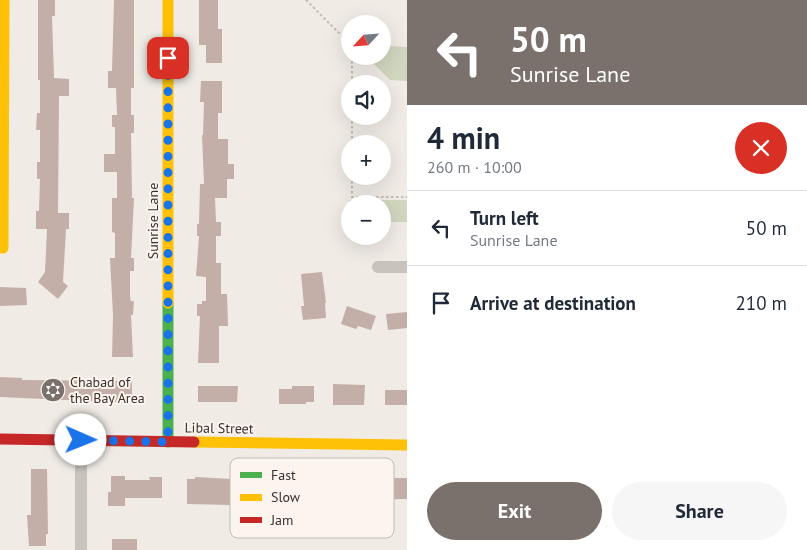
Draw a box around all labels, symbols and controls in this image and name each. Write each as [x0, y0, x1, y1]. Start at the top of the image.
north arrow [341, 15, 391, 65]
map controls [341, 15, 391, 245]
text: 50 m [510, 16, 587, 62]
icon: left [427, 20, 492, 85]
pin [147, 37, 189, 79]
icon: arrive [154, 44, 182, 72]
text: Sunrise Lane [510, 60, 630, 88]
button: sound [341, 75, 391, 125]
text: 4 min [427, 118, 500, 157]
button: close [735, 122, 787, 174]
button: + [341, 135, 391, 185]
text: 260 m · 10:00 [427, 157, 522, 177]
street label: Sunrise Lane [144, 183, 162, 259]
button: − [341, 195, 391, 245]
text: Turn left [470, 206, 539, 230]
icon: left [427, 214, 455, 242]
text: 50 m [746, 216, 787, 240]
text: Sunrise Lane [470, 230, 558, 250]
icon: arrive [427, 289, 455, 317]
text: Arrive at destination [470, 291, 636, 315]
text: 210 m [735, 291, 787, 315]
place label: Chabad of the Bay Area [70, 373, 145, 407]
synagogue icon: Chabad of the Bay Area [40, 377, 66, 403]
position arrow [54, 413, 106, 465]
street label: Libal Street [184, 418, 254, 438]
legend [230, 458, 394, 538]
text: Fast [271, 466, 296, 484]
button: Exit [427, 482, 602, 540]
button: Share [612, 482, 787, 540]
text: Slow [271, 488, 301, 506]
text: Jam [270, 511, 293, 529]

